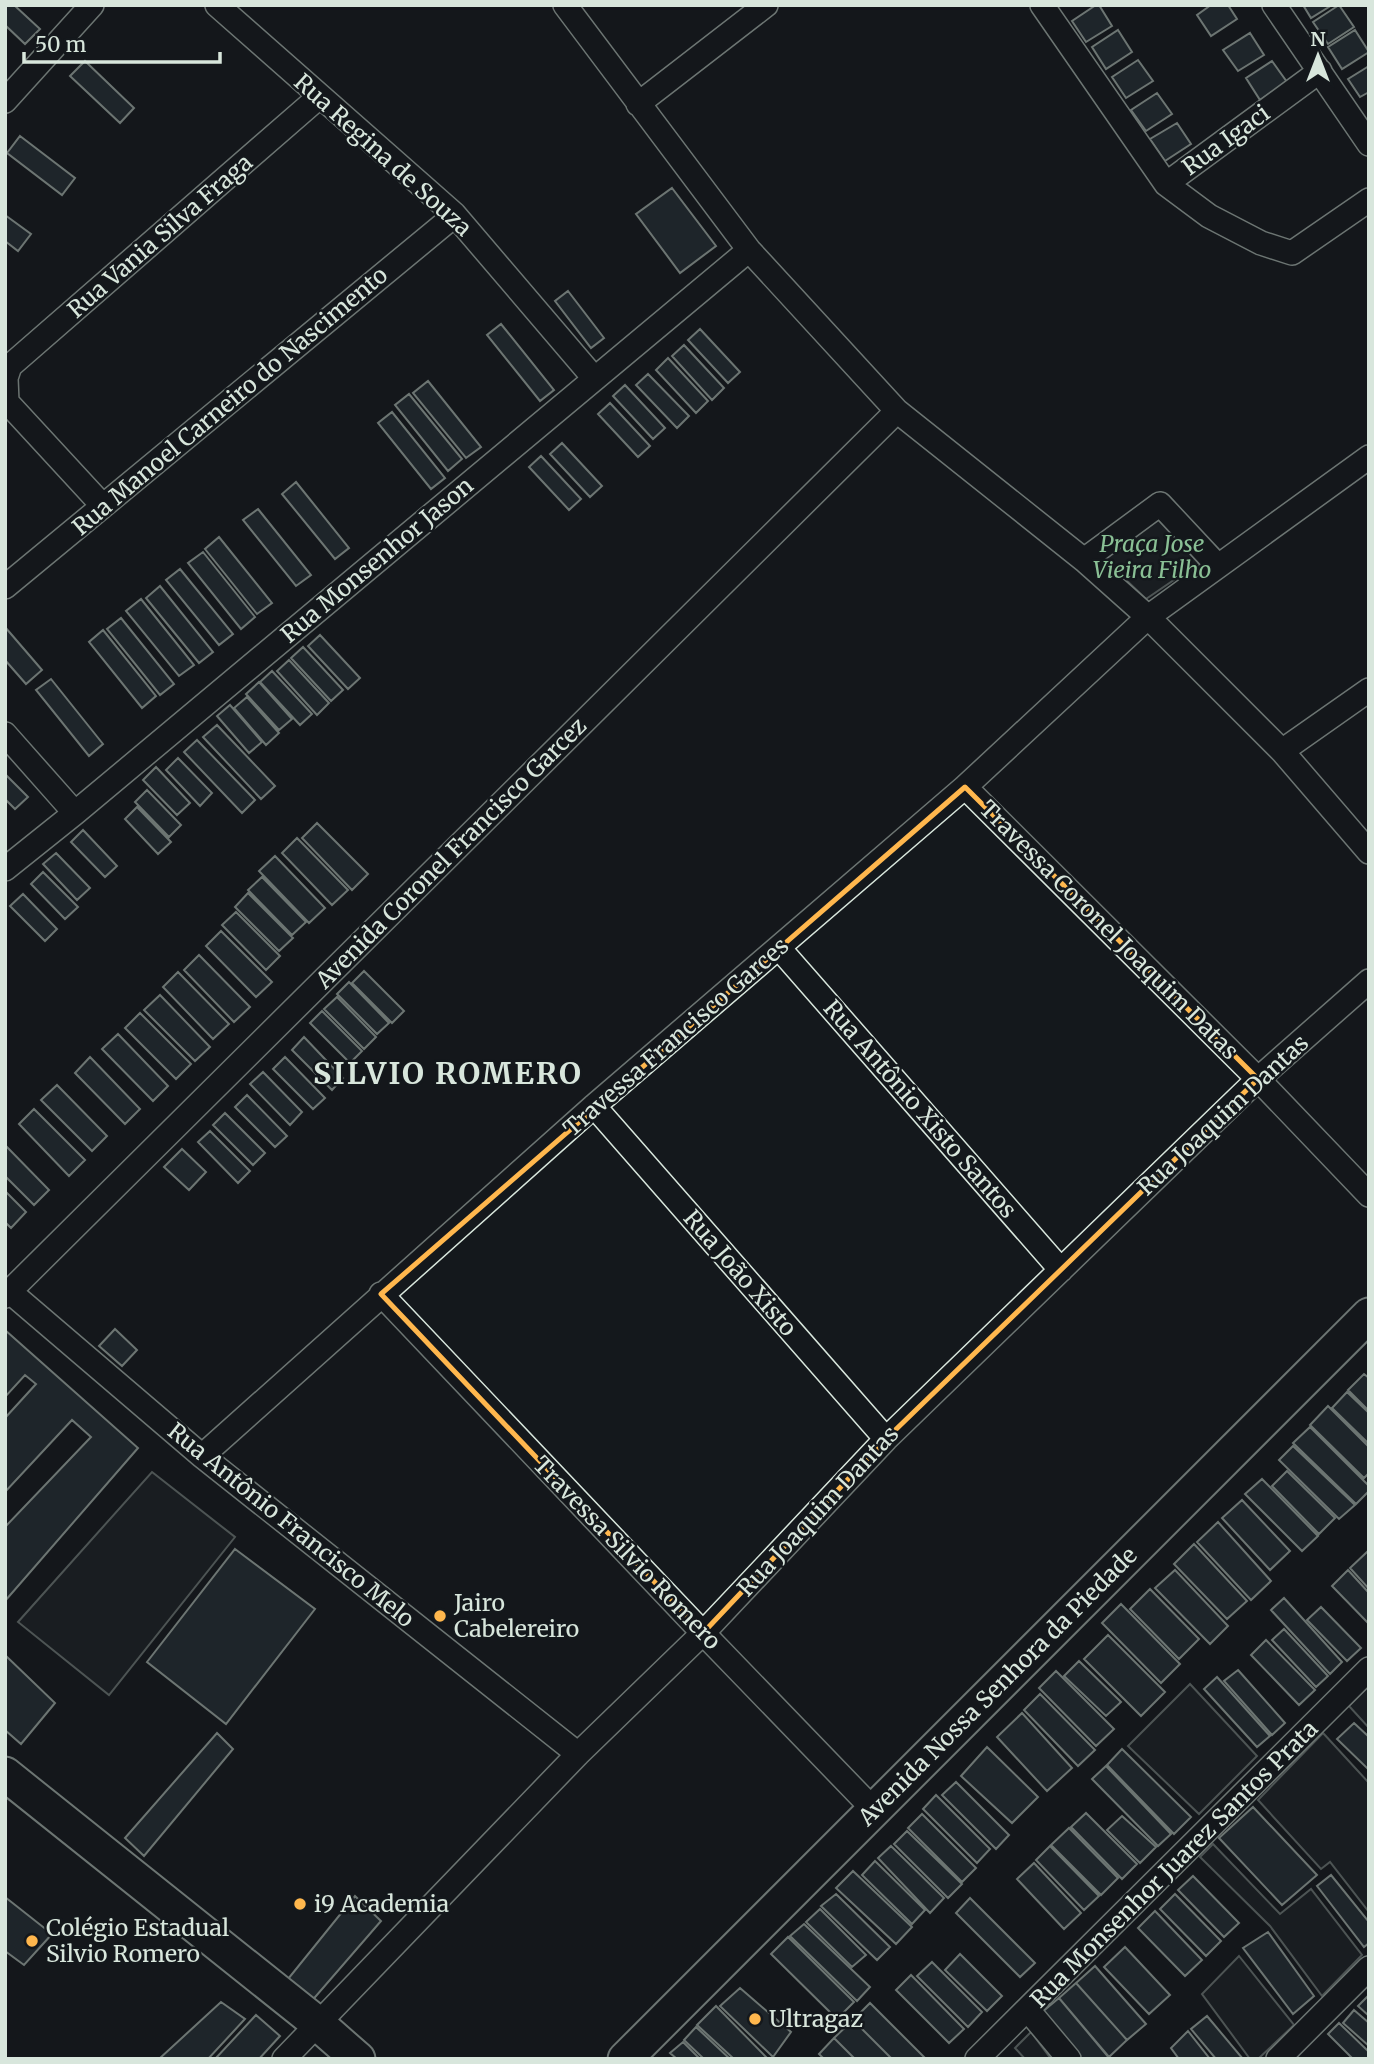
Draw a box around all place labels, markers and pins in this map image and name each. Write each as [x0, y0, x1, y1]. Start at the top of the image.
place label: Jairo Cabelereiro [453, 1588, 579, 1643]
marker: Jairo Cabelereiro [432, 1608, 448, 1624]
place label: i9 Academia [314, 1889, 449, 1918]
marker: i9 Academia [292, 1896, 308, 1912]
place label: Colégio Estadual Silvio Romero [46, 1913, 229, 1968]
marker: Colégio Estadual Silvio Romero [24, 1933, 40, 1949]
place label: Ultragaz [769, 2004, 863, 2033]
marker: Ultragaz [747, 2011, 763, 2027]

